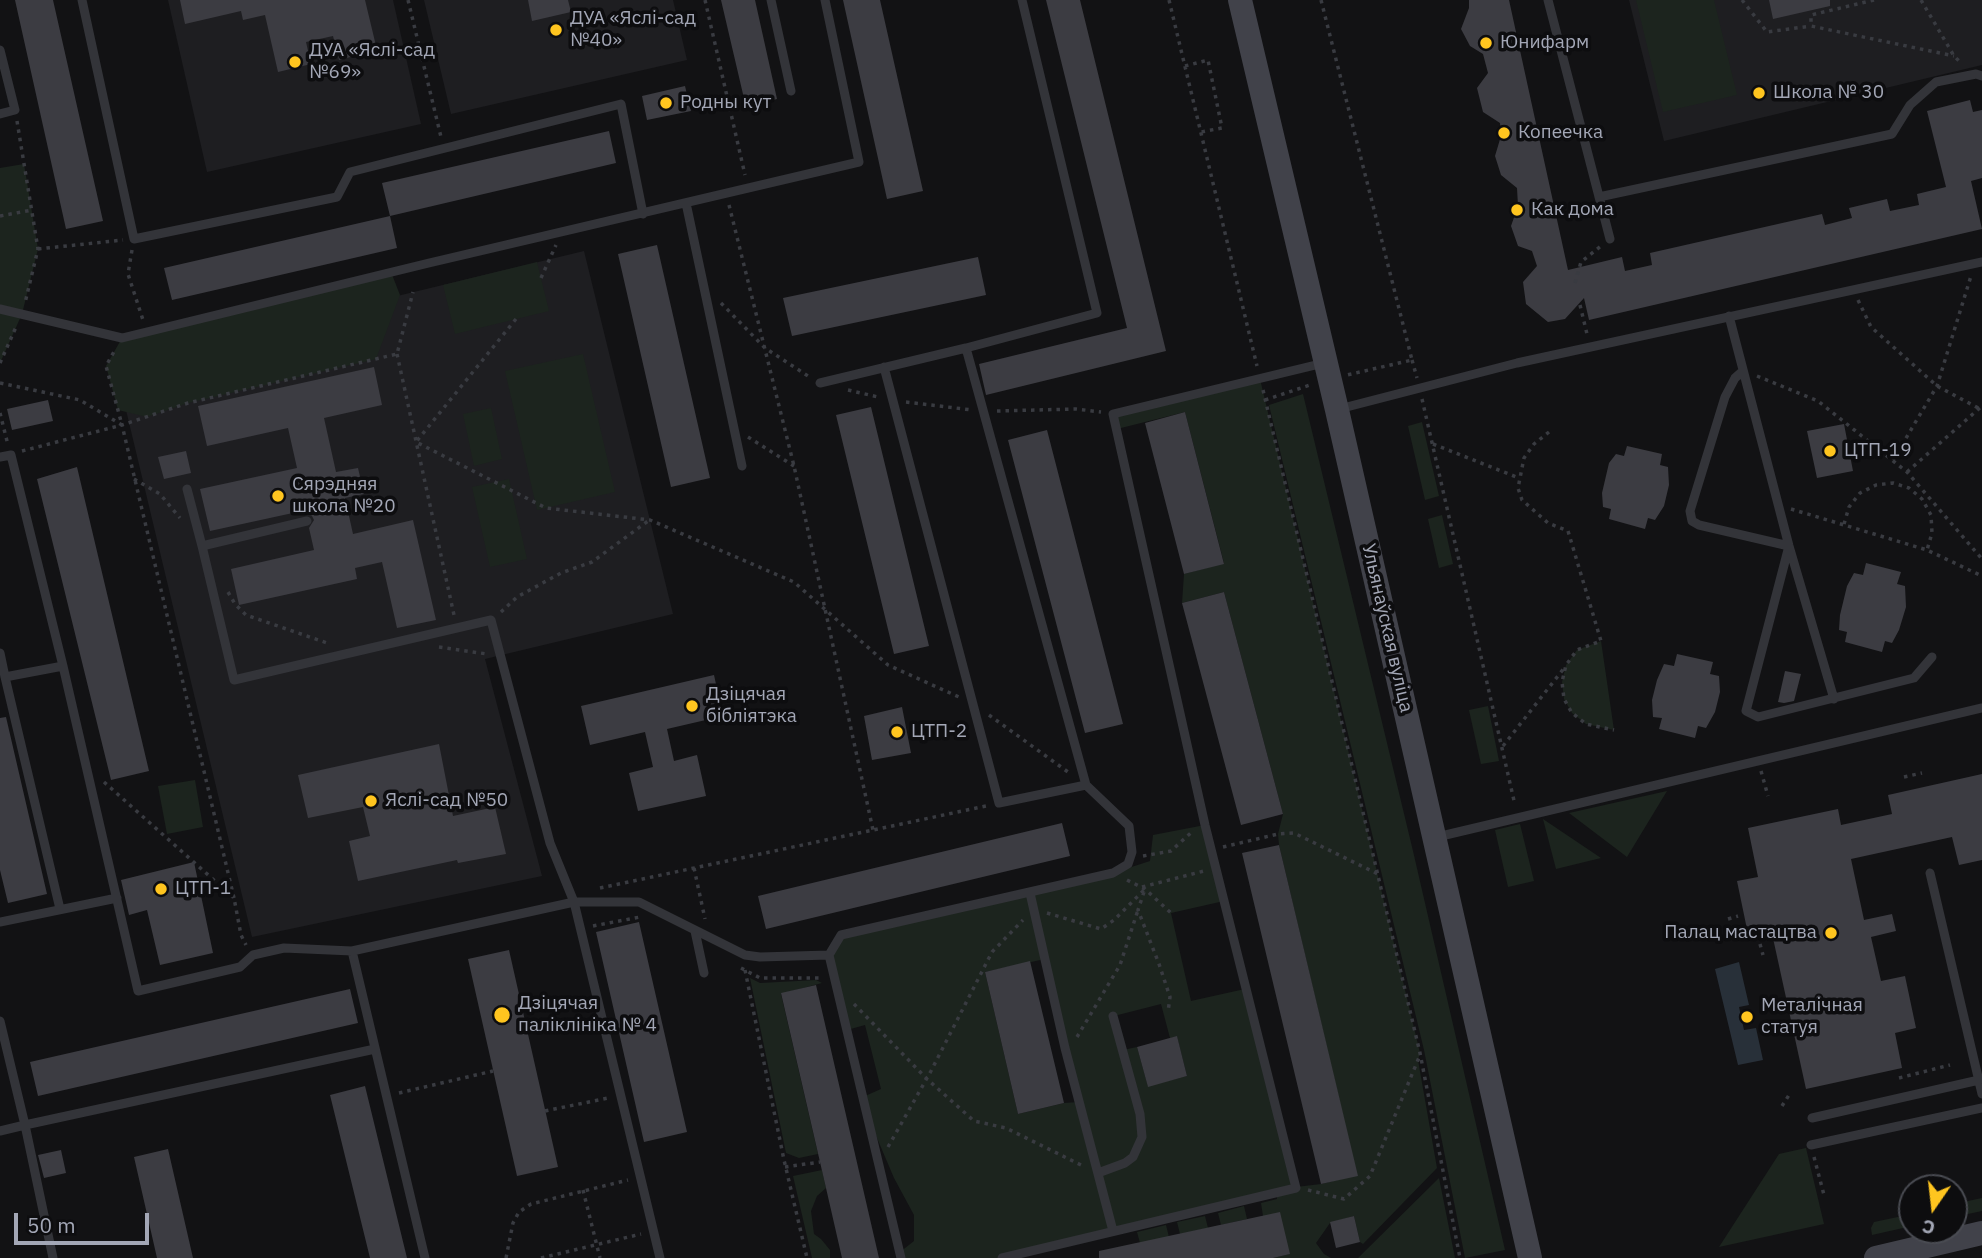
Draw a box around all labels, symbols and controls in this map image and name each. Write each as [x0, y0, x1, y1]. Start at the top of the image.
place label: ДУА «Яслі-сад №40» [570, 8, 696, 52]
marker: ДУА «Яслі-сад №40» [548, 22, 564, 38]
place label: Юнифарм [1500, 32, 1589, 54]
marker: Юнифарм [1478, 35, 1494, 51]
place label: ДУА «Яслі-сад №69» [309, 40, 435, 84]
marker: ДУА «Яслі-сад №69» [287, 54, 303, 70]
place label: Школа № 30 [1773, 82, 1884, 104]
marker: Школа № 30 [1751, 85, 1767, 101]
place label: Родны кут [680, 92, 772, 114]
marker: Родны кут [658, 95, 674, 111]
place label: Копеечка [1518, 122, 1603, 144]
marker: Копеечка [1496, 125, 1512, 141]
place label: Как дома [1531, 199, 1614, 221]
marker: Как дома [1509, 202, 1525, 218]
place label: ЦТП-19 [1844, 440, 1912, 462]
marker: ЦТП-19 [1822, 443, 1838, 459]
place label: Сярэдняя школа №20 [292, 474, 396, 518]
marker: Сярэдняя школа №20 [270, 488, 286, 504]
street label: Ульянаўская вуліца [1356, 541, 1418, 715]
place label: Дзіцячая бібліятэка [706, 684, 797, 728]
marker: Дзіцячая бібліятэка [684, 698, 700, 714]
place label: ЦТП-2 [911, 721, 967, 743]
marker: ЦТП-2 [889, 724, 905, 740]
place label: Яслі-сад №50 [385, 790, 508, 812]
marker: Яслі-сад №50 [363, 793, 379, 809]
place label: ЦТП-1 [175, 878, 231, 900]
marker: ЦТП-1 [153, 881, 169, 897]
place label: Палац мастацтва [1664, 922, 1817, 944]
marker: Палац мастацтва [1823, 925, 1839, 941]
place label: Дзіцячая паліклініка № 4 [518, 993, 657, 1037]
place label: Металічная статуя [1761, 995, 1863, 1039]
marker: Дзіцячая паліклініка № 4 [492, 1005, 512, 1025]
marker: Металічная статуя [1739, 1009, 1755, 1025]
north arrow [1898, 1174, 1968, 1244]
scale bar [18, 1198, 152, 1242]
text: 50 m [27, 1211, 76, 1239]
text: С [1919, 1214, 1937, 1241]

